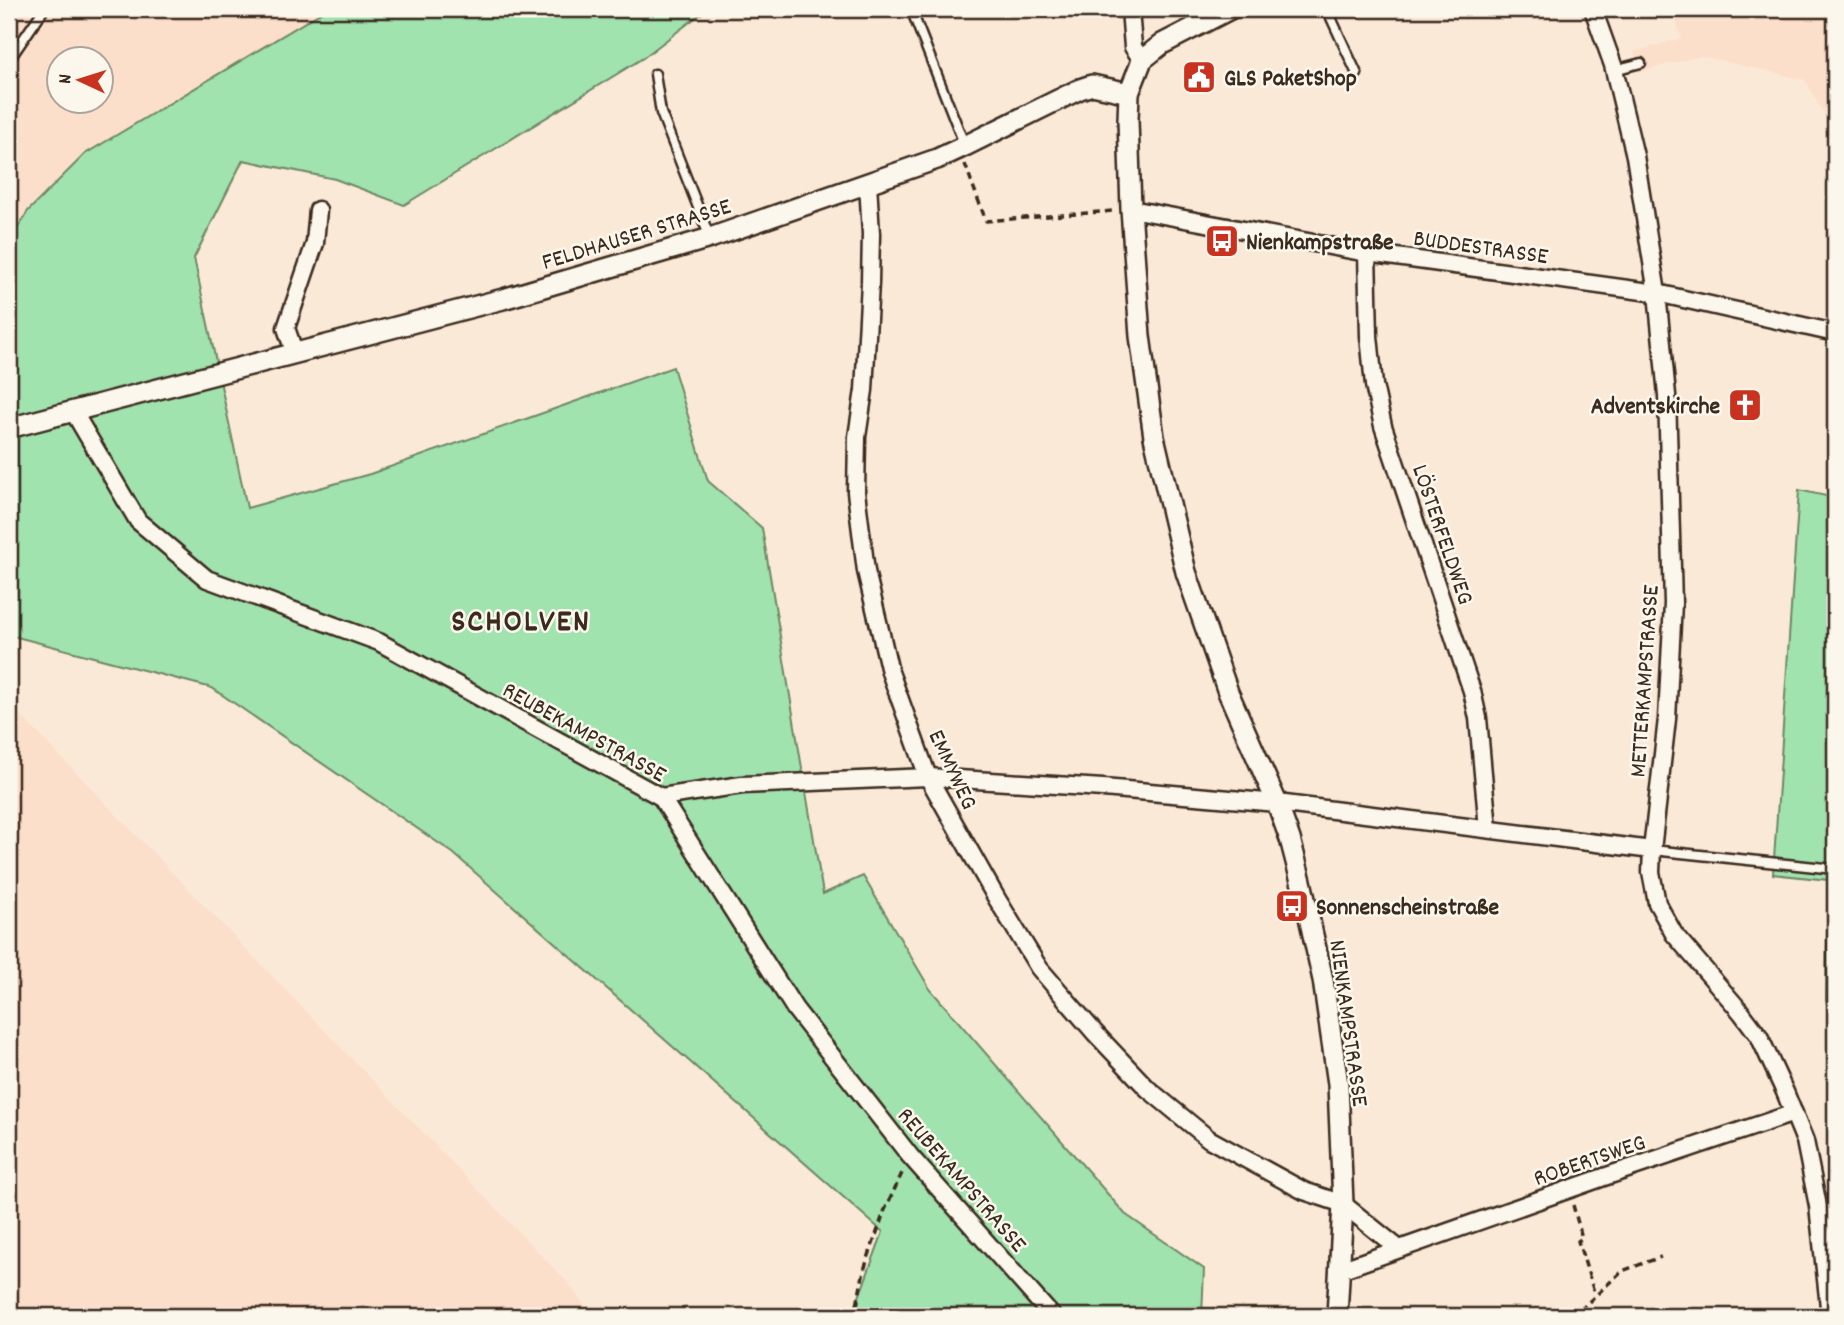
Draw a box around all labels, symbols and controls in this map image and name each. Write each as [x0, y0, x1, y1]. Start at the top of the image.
north arrow [46, 46, 116, 116]
public building icon: GLS PaketShop [1180, 58, 1218, 96]
place label: GLS PaketShop [1224, 63, 1357, 97]
text: N [53, 73, 80, 85]
street label: FELDHAUSER STRASSE [538, 191, 736, 281]
bus stop icon: Nienkampstraße [1203, 222, 1241, 260]
street label: BUDDESTRASSE [1411, 223, 1550, 275]
place label: Nienkampstraße [1246, 227, 1394, 261]
church icon: Adventskirche [1726, 386, 1764, 424]
place label: Adventskirche [1591, 391, 1720, 425]
street label: LÖSTERFELDWEG [1401, 460, 1481, 610]
street label: METTERKAMPSTRASSE [1622, 584, 1670, 779]
district label: SCHOLVEN [451, 601, 591, 647]
street label: REUBEKAMPSTRASSE [495, 674, 672, 793]
street label: EMMYWEG [918, 725, 985, 816]
bus stop icon: Sonnenscheinstraße [1273, 887, 1311, 925]
place label: Sonnenscheinstraße [1316, 892, 1499, 926]
street label: NIENKAMPSTRASSE [1318, 938, 1376, 1109]
street label: REUBEKAMPSTRASSE [888, 1101, 1034, 1261]
street label: ROBERTSWEG [1529, 1127, 1651, 1197]

